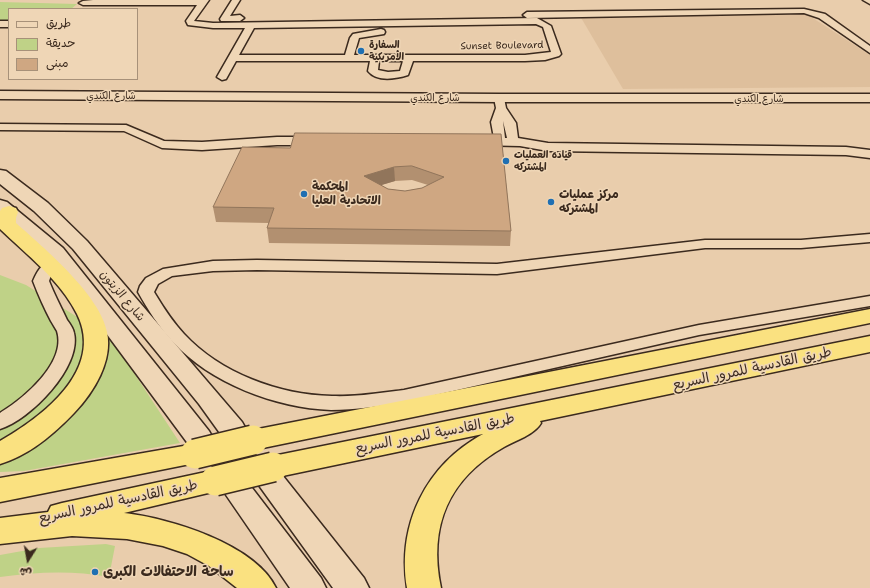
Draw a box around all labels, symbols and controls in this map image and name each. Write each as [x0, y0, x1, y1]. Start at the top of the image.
legend [8, 8, 138, 80]
text: طريق [46, 15, 71, 31]
text: حديقة [46, 35, 75, 51]
place label: السفارة الأمريكية [369, 39, 404, 62]
street label: Sunset Boulevard [460, 39, 544, 53]
marker: السفارة الأمريكية [356, 46, 366, 56]
text: مبنى [46, 55, 69, 71]
street label: شارع الكندي [86, 90, 136, 102]
street label: شارع الكندي [410, 92, 460, 104]
street label: شارع الكندي [734, 93, 784, 105]
place label: قياده العمليات المشتركه [514, 149, 572, 172]
marker: قياده العمليات المشتركه [501, 156, 511, 166]
place label: المحكمة الاتحادية العليا [312, 180, 381, 208]
place label: مركز عمليات المشتركه [559, 188, 619, 216]
marker: المحكمة الاتحادية العليا [299, 189, 309, 199]
marker: مركز عمليات المشتركه [546, 197, 556, 207]
street label: شارع الزيتون [96, 268, 148, 324]
street label: طريق القادسية للمرور السريع [671, 344, 833, 394]
street label: طريق القادسية للمرور السريع [354, 410, 516, 458]
street label: طريق القادسية للمرور السريع [37, 477, 199, 527]
north arrow [8, 540, 48, 580]
text: ش [18, 564, 33, 581]
place label: ساحة الاحتفالات الكبرى [103, 564, 233, 580]
marker: ساحة الاحتفالات الكبرى [90, 567, 100, 577]

